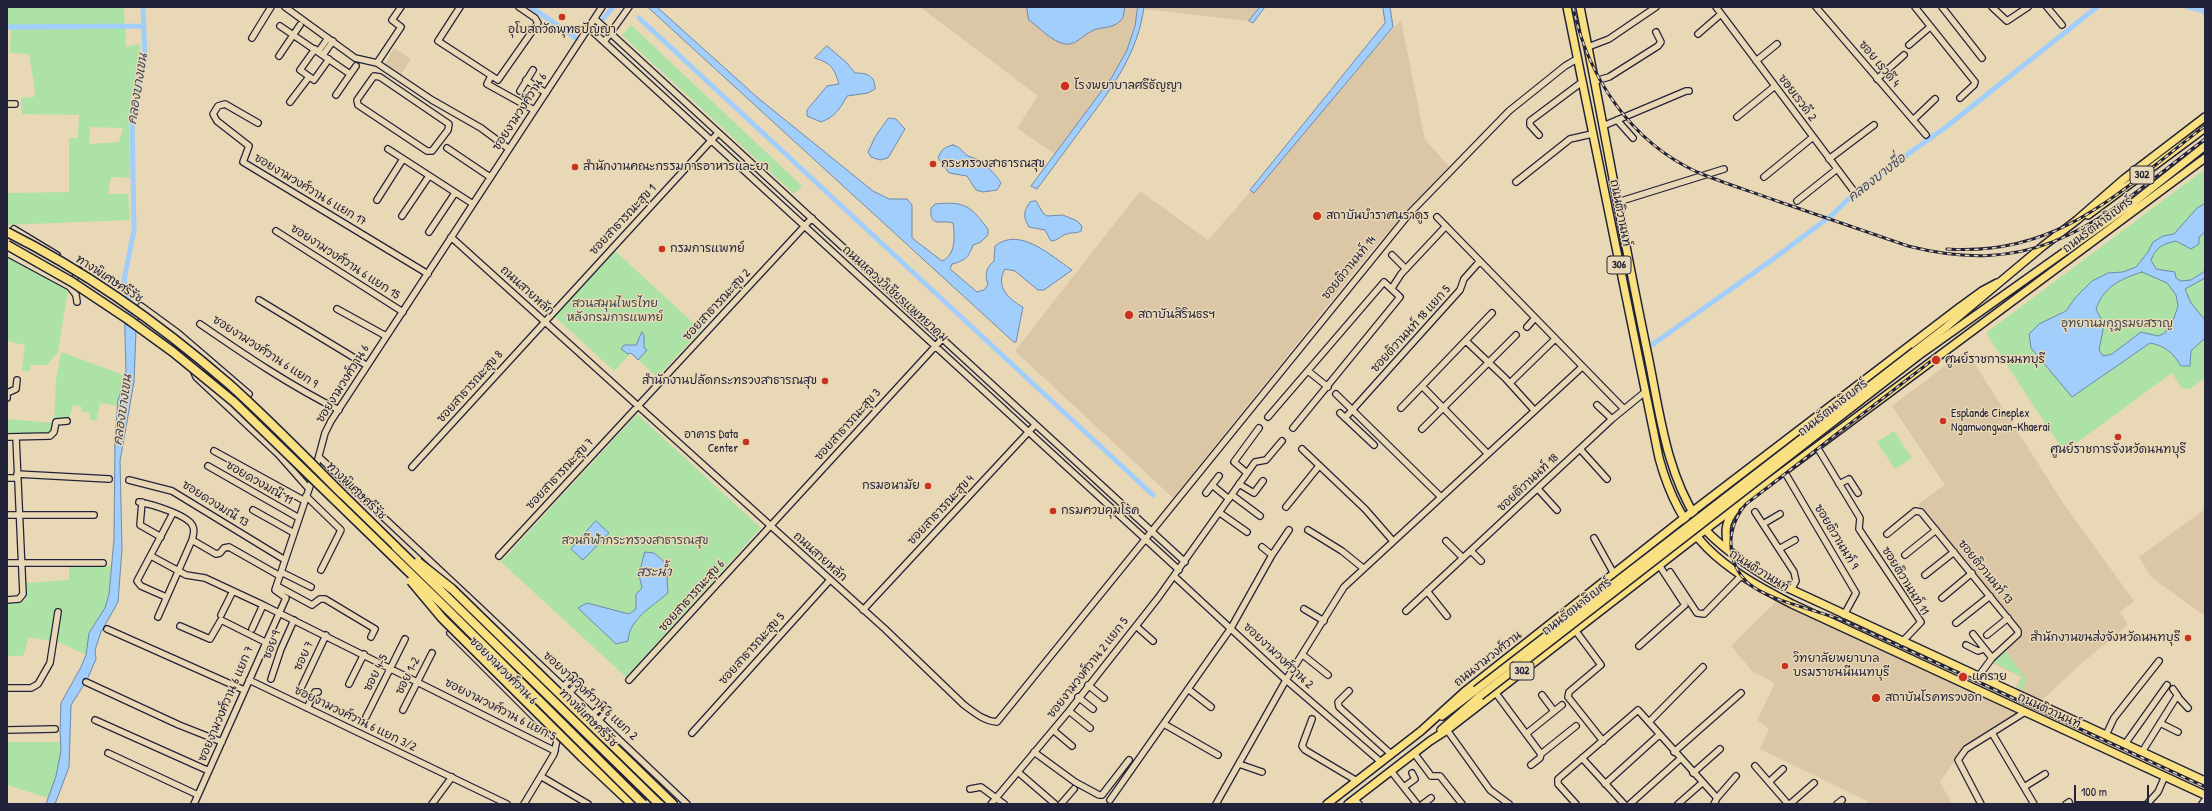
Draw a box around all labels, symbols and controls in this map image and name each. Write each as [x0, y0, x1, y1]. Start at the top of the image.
marker: อุโบสถวัดพุทธปัญญา [557, 12, 567, 22]
place label: อุโบสถวัดพุทธปัญญา [508, 23, 616, 37]
street label: ซอย เรวดี 4 [1855, 38, 1903, 90]
water label: คลองบางเขน [125, 52, 151, 126]
street label: ซอยงามวงศ์วาน 6 [490, 71, 550, 153]
street label: ซอยเรวดี 2 [1775, 72, 1819, 124]
place label: โรงพยาบาลศรีธัญญา [1074, 79, 1182, 93]
marker: โรงพยาบาลศรีธัญญา [1059, 80, 1071, 92]
street label: ซอยงามวงศ์วาน 6 แยก 17 [251, 151, 369, 229]
water label: คลองบางซื่อ [1845, 151, 1909, 205]
place label: กระทรวงสาธารณสุข [941, 157, 1045, 171]
marker: กระทรวงสาธารณสุข [928, 159, 938, 169]
place label: สำนักงานคณะกรรมการอาหารและยา [583, 160, 769, 174]
marker: สำนักงานคณะกรรมการอาหารและยา [570, 162, 580, 172]
road number: 302 [2130, 166, 2154, 184]
street label: ถนนติวานนท์ [1606, 178, 1634, 248]
street label: ซอยสาธารณะสุข 1 [587, 182, 659, 258]
street label: ถนนรัตนาธิเบศร์ [2060, 194, 2136, 256]
place label: สถาบันบำราศนราดูร [1326, 209, 1429, 223]
marker: สถาบันบำราศนราดูร [1311, 210, 1323, 222]
street label: ซอยงามวงศ์วาน 6 แยก 15 [288, 221, 402, 303]
street label: ซอยติวานนท์ 14 [1319, 233, 1379, 303]
place label: กรมการแพทย์ [670, 242, 745, 256]
street label: ถนนหลวงวิเชียรแพทยาคม [839, 243, 951, 345]
marker: กรมการแพทย์ [657, 244, 667, 254]
street label: ทางพิเศษศรีรัช [73, 252, 145, 306]
road number: 306 [1607, 256, 1631, 274]
street label: ถนนสายหลัก [497, 263, 557, 319]
street label: ซอยสาธารณะสุข 2 [680, 266, 754, 344]
street label: ซอยติวานนท์ 18 แยก 5 [1368, 282, 1454, 376]
park label: สวนสมุนไพรไทย หลังกรมการแพทย์ [567, 297, 663, 325]
place label: สถาบันสิรินธรฯ [1138, 308, 1216, 322]
marker: สถาบันสิรินธรฯ [1123, 309, 1135, 321]
street label: ซอยงามวงศ์วาน 6 แยก 9 [210, 313, 320, 391]
park label: อุทยานมกุฎรมยสราญ [2061, 317, 2173, 331]
street label: ซอยงามวงศ์วาน 6 [313, 342, 373, 426]
street label: ซอยสาธารณะสุข 8 [434, 348, 506, 426]
place label: ศูนย์ราชการนนทบุรี [1945, 353, 2045, 367]
marker: ศูนย์ราชการนนทบุรี [1930, 354, 1942, 366]
water label: คลองบางเขน [110, 374, 136, 446]
place label: สำนักงานปลัดกระทรวงสาธารณสุข [642, 374, 817, 388]
marker: สำนักงานปลัดกระทรวงสาธารณสุข [820, 376, 830, 386]
street label: ถนนรัตนาธิเบศร์ [1795, 376, 1871, 440]
street label: ซอยสาธารณะสุข 3 [812, 386, 884, 464]
place label: Esplande Cineplex Ngamwongwan-Khaerai [1951, 407, 2050, 435]
marker: Esplande Cineplex Ngamwongwan-Khaerai [1938, 416, 1948, 426]
place label: อาคาร Data Center [684, 428, 738, 456]
marker: ศูนย์ราชการจังหวัดนนทบุรี [2113, 432, 2123, 442]
street label: ซอยสาธารณะสุข 7 [523, 435, 597, 513]
marker: อาคาร Data Center [741, 437, 751, 447]
place label: ศูนย์ราชการจังหวัดนนทบุรี [2050, 443, 2186, 457]
street label: ซอยติวานนท์ 18 [1494, 451, 1562, 515]
street label: ซอยดวงมณี 11 [223, 458, 295, 508]
street label: ทางพิเศษศรีรัช [323, 459, 389, 523]
street label: ซอยสาธารณะสุข 4 [905, 472, 977, 548]
street label: ซอยดวงมณี 13 [179, 478, 251, 530]
place label: กรมอนามัย [862, 479, 920, 493]
marker: กรมอนามัย [923, 481, 933, 491]
street label: ซอยติวานนท์ 9 [1811, 502, 1861, 572]
place label: กรมควบคุมโรค [1061, 504, 1139, 518]
marker: กรมควบคุมโรค [1048, 506, 1058, 516]
street label: ถนนสายหลัก [790, 529, 850, 585]
park label: สวนกีฬากระทรวงสาธารณสุข [562, 534, 708, 548]
street label: ซอยติวานนท์ 13 [1955, 537, 2015, 607]
street label: ซอยติวานนท์ 11 [1878, 544, 1932, 618]
street label: ถนนติวานนท์ [1726, 547, 1792, 595]
street label: ซอยสาธารณะสุข 6 [656, 557, 728, 635]
water label: สระน้ำ [636, 565, 672, 581]
street label: ถนนรัตนาธิเบศร์ [1539, 575, 1615, 639]
street label: ซอยสาธารณะสุข 5 [716, 610, 788, 688]
street label: ซอยงามวงศ์วาน 2 แยก 5 [1044, 615, 1132, 721]
street label: ซอยงามวงศ์วาน 2 [1240, 620, 1316, 692]
street label: ถนนงามวงศ์วาน [1451, 628, 1525, 690]
street label: ซอย 9 [260, 629, 284, 661]
place label: สำนักงานขนส่งจังหวัดนนทบุรี [2030, 631, 2180, 645]
marker: สำนักงานขนส่งจังหวัดนนทบุรี [2183, 633, 2193, 643]
street label: ซอยงามวงศ์วาน 6 [466, 634, 540, 708]
street label: ซอย 7 [291, 639, 317, 673]
street label: ซอยงามวงศ์วาน 6 แยก 7 [195, 644, 257, 764]
street label: ซอยงามวงศ์วาน 6 แยก 2 [540, 649, 640, 743]
street label: ซอย 4-5 [361, 652, 391, 694]
place label: วิทยาลัยพยาบาล บรมราชนนีนนทบุรี [1793, 652, 1889, 680]
street label: ซอย 1-2 [393, 655, 423, 697]
marker: วิทยาลัยพยาบาล บรมราชนนีนนทบุรี [1780, 661, 1790, 671]
road number: 302 [1510, 662, 1534, 680]
place label: แคราย [1972, 670, 2007, 684]
marker: แคราย [1957, 671, 1969, 683]
street label: ซอยงามวงศ์วาน 6 แยก 5 [442, 676, 558, 744]
street label: ซอยงามวงศ์วาน 6 แยก 3/2 [292, 683, 418, 755]
street label: ทางพิเศษศรีรัช [556, 686, 620, 750]
street label: ถนนติวานนท์ [2015, 690, 2083, 732]
place label: สถาบันโรคทรวงอก [1885, 691, 1982, 705]
marker: สถาบันโรคทรวงอก [1870, 692, 1882, 704]
scale bar [2076, 777, 2151, 803]
text: 100 m [2081, 783, 2107, 800]

